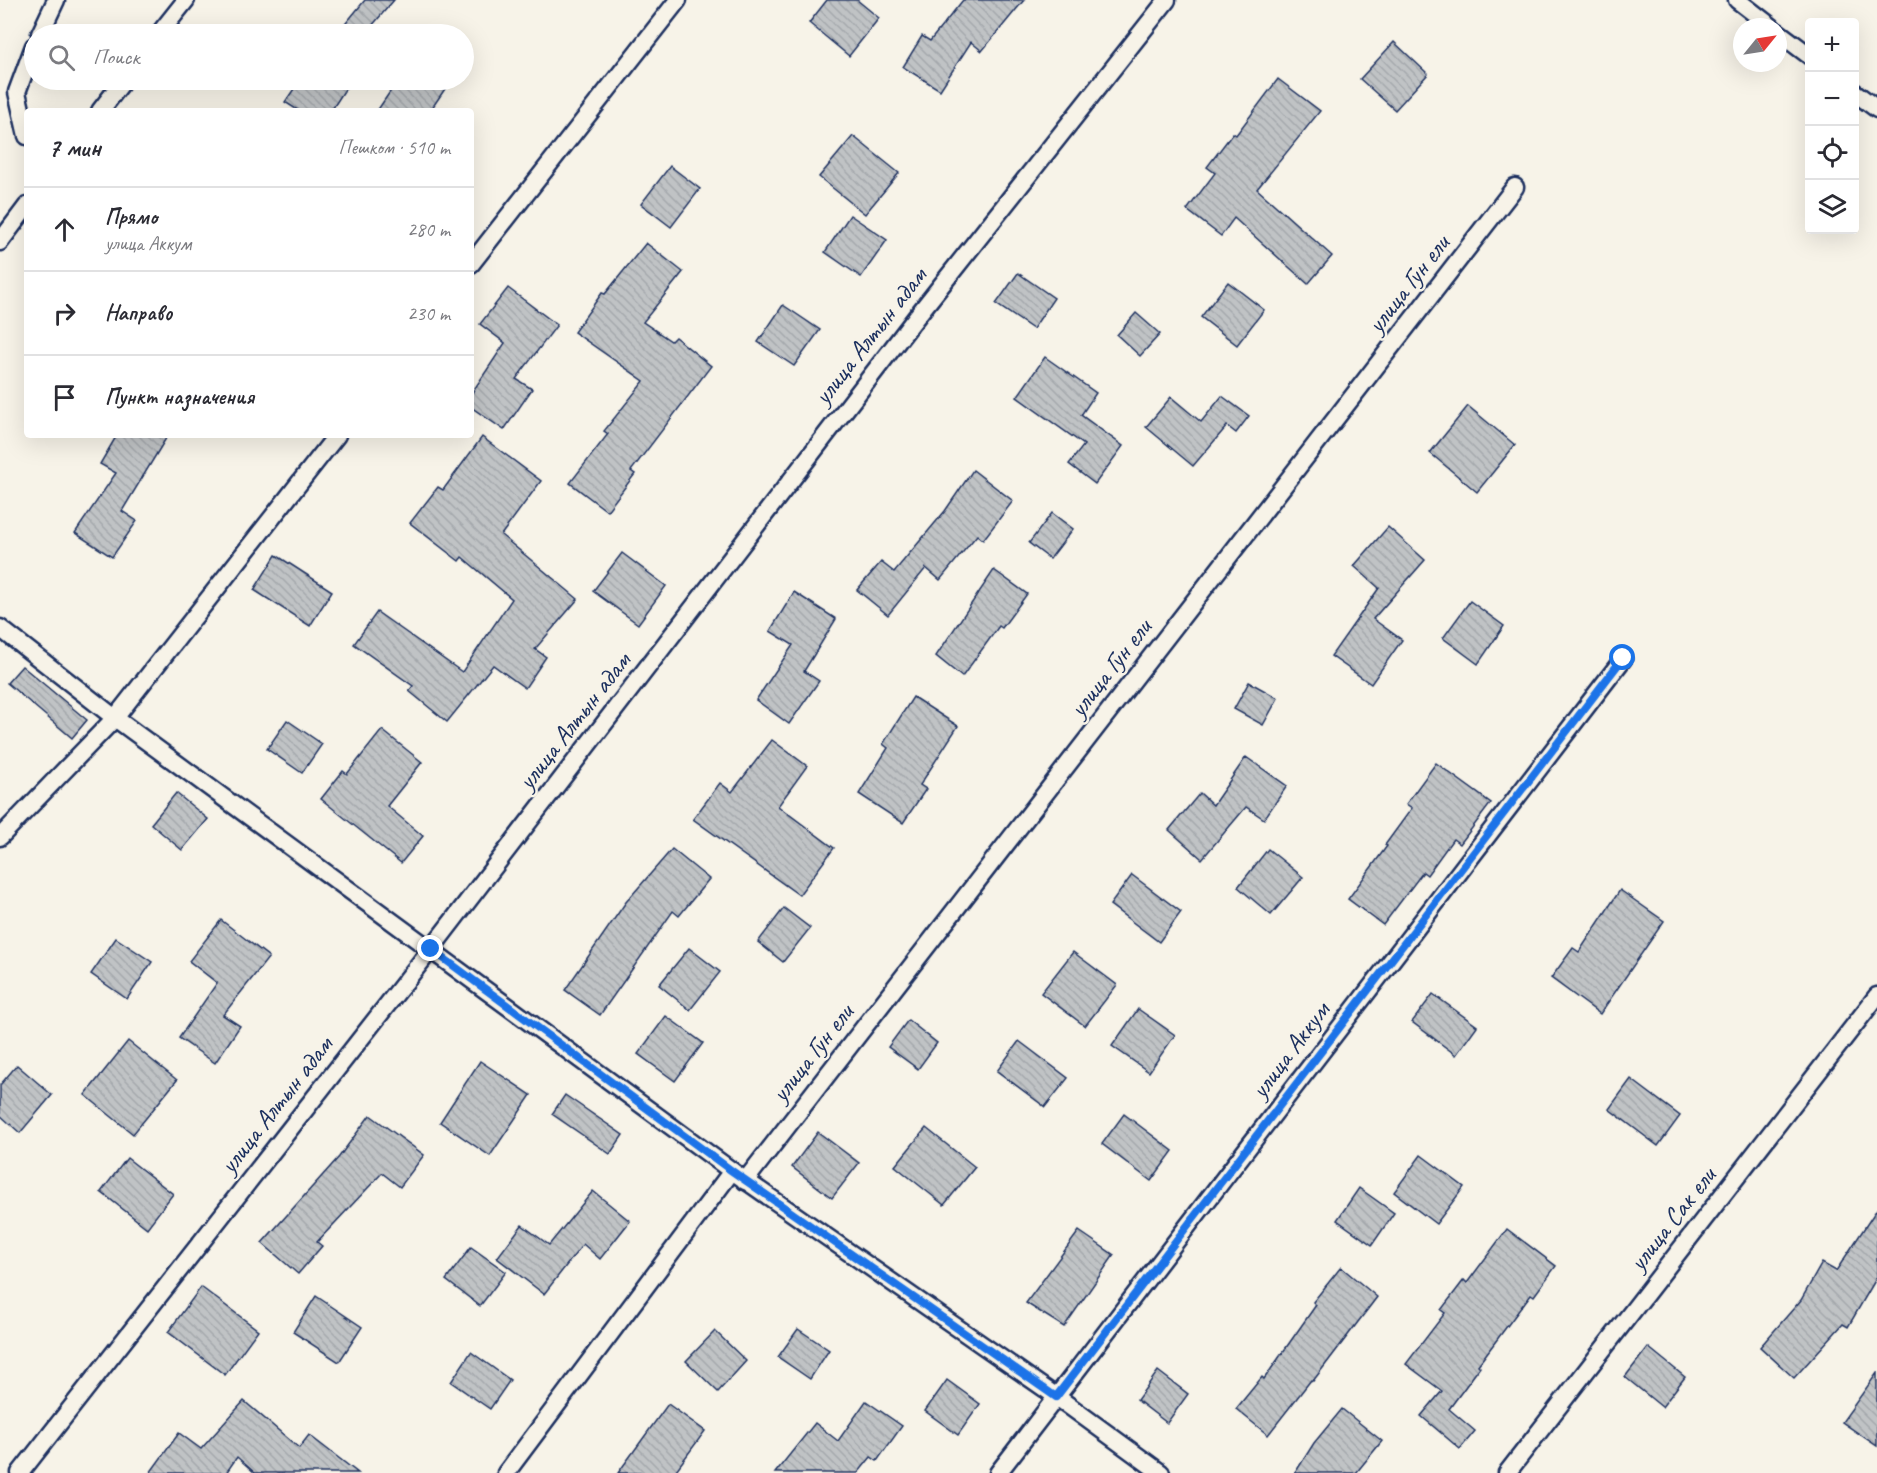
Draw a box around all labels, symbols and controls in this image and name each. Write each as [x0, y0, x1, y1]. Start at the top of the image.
north arrow [1733, 18, 1787, 72]
map controls [1805, 18, 1859, 234]
button: + [1805, 18, 1859, 72]
search box [24, 24, 474, 90]
icon: search [45, 41, 78, 74]
text: Поиск [93, 43, 139, 71]
button: − [1805, 72, 1859, 126]
button: locate [1805, 126, 1859, 180]
text: 7 мин [48, 131, 101, 164]
text: Пешком · 510 m [338, 135, 450, 160]
button: layers [1805, 180, 1859, 234]
text: Прямо [105, 203, 157, 231]
icon: ahead [48, 213, 81, 246]
text: 280 m [407, 217, 450, 242]
street label: улица Гун ели [1358, 226, 1458, 341]
text: улица Аккум [105, 231, 191, 256]
street label: улица Алтын адам [805, 259, 935, 413]
icon: right [48, 297, 81, 330]
text: Направо [105, 299, 172, 327]
text: 230 m [407, 301, 450, 326]
icon: arrive [48, 381, 81, 414]
text: Пункт назначения [105, 383, 254, 411]
street label: улица Гун ели [1060, 610, 1160, 725]
street label: улица Алтын адам [509, 644, 639, 798]
route start [1609, 644, 1635, 670]
route end [417, 935, 443, 961]
street label: улица Аккум [1242, 994, 1338, 1106]
street label: улица Гун ели [762, 995, 862, 1110]
street label: улица Алтын адам [211, 1028, 341, 1182]
street label: улица Сак ели [1620, 1158, 1725, 1279]

